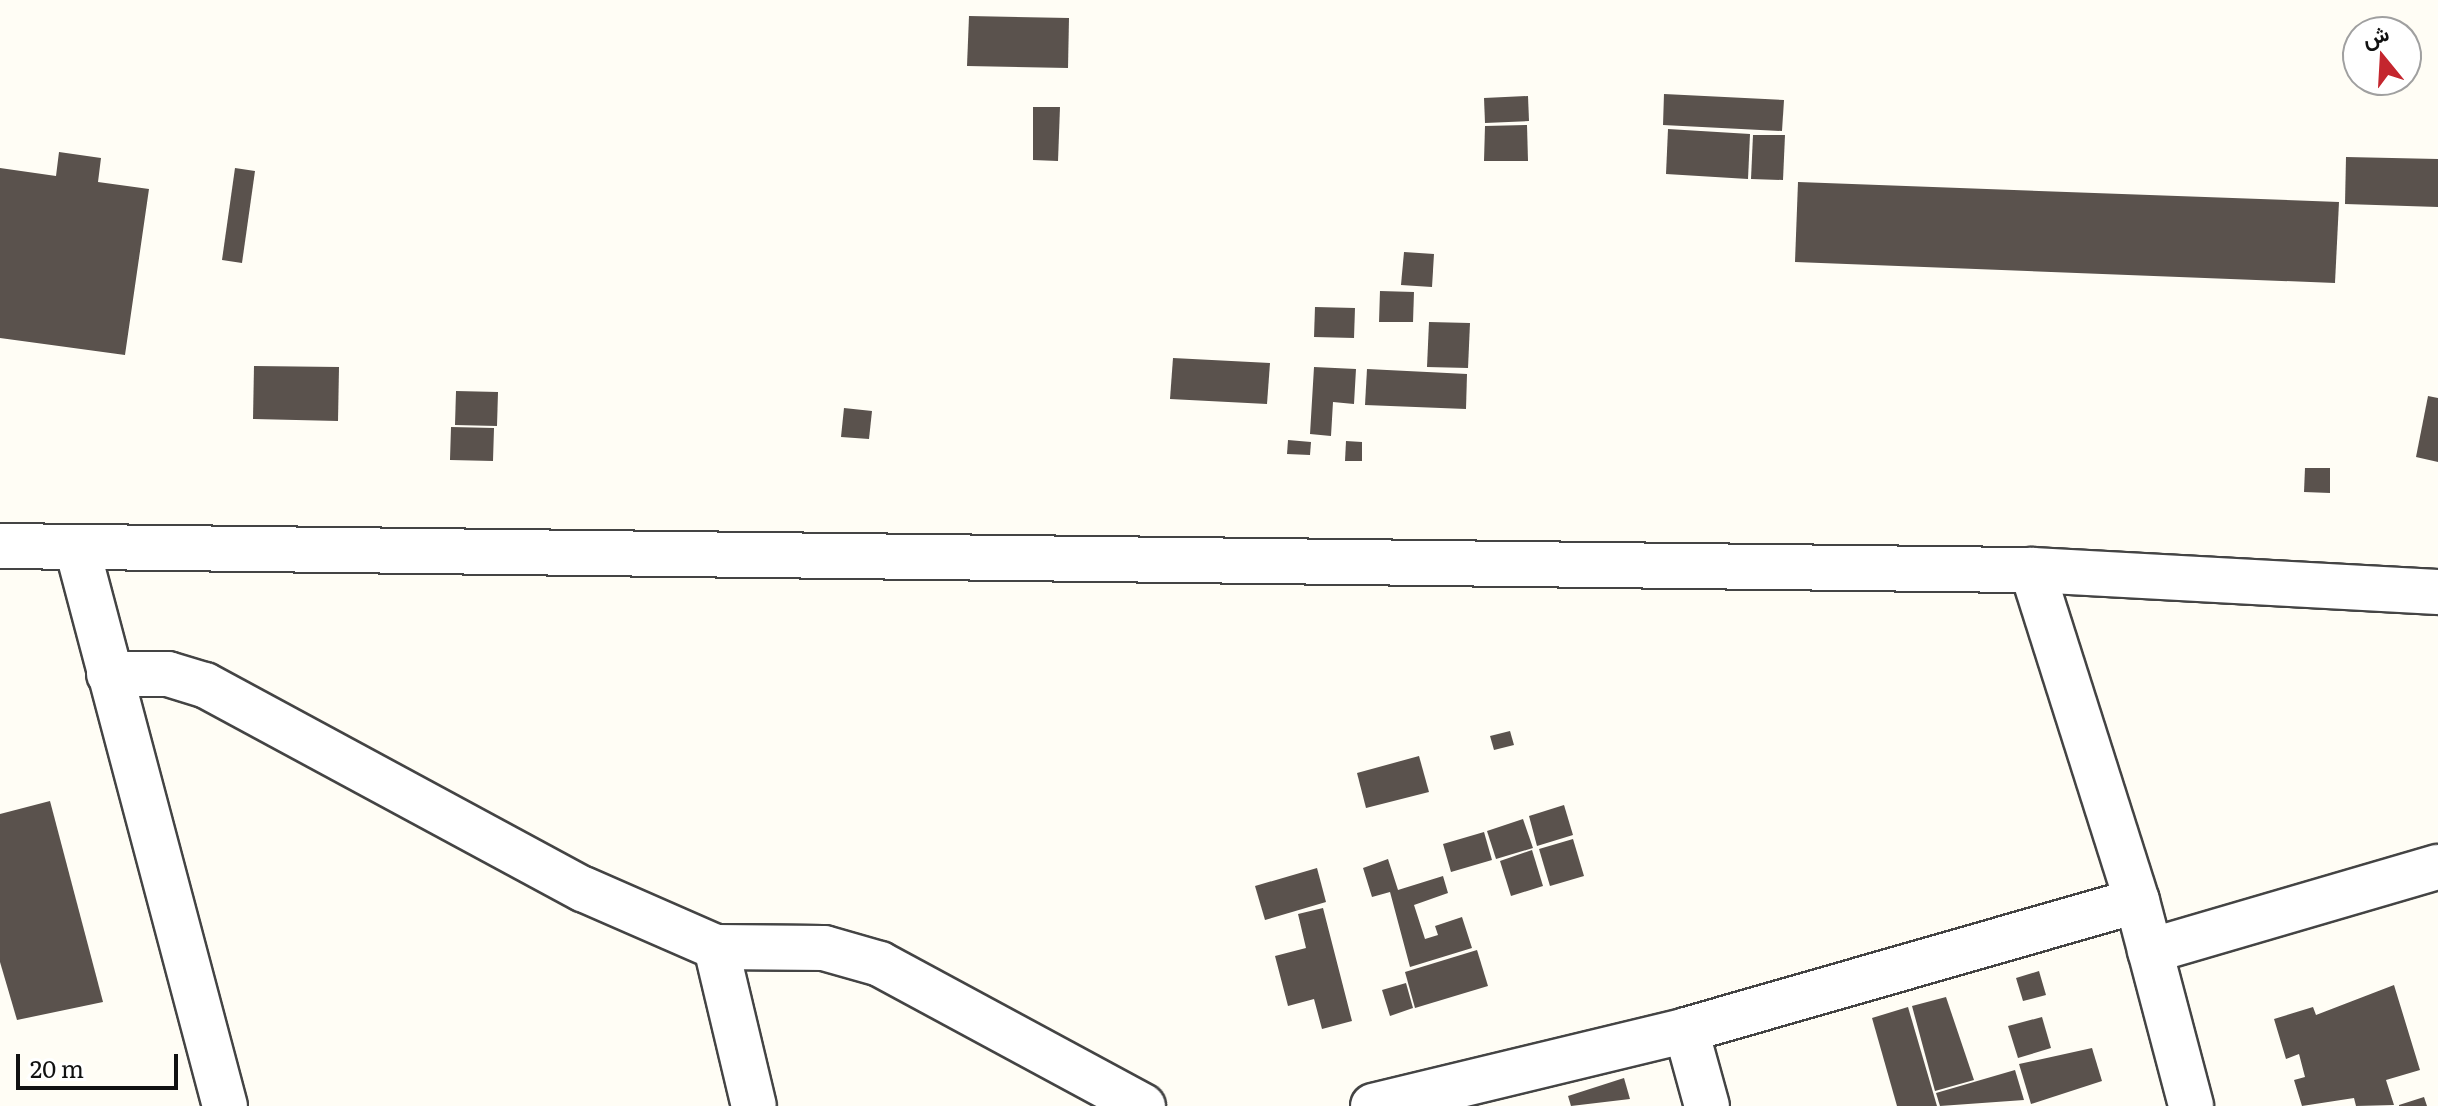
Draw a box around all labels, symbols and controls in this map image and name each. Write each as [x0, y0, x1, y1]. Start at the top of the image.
text: ش [2357, 15, 2393, 54]
north arrow [2342, 16, 2422, 96]
scale bar [20, 1038, 182, 1088]
text: 20 m [30, 1050, 84, 1085]

